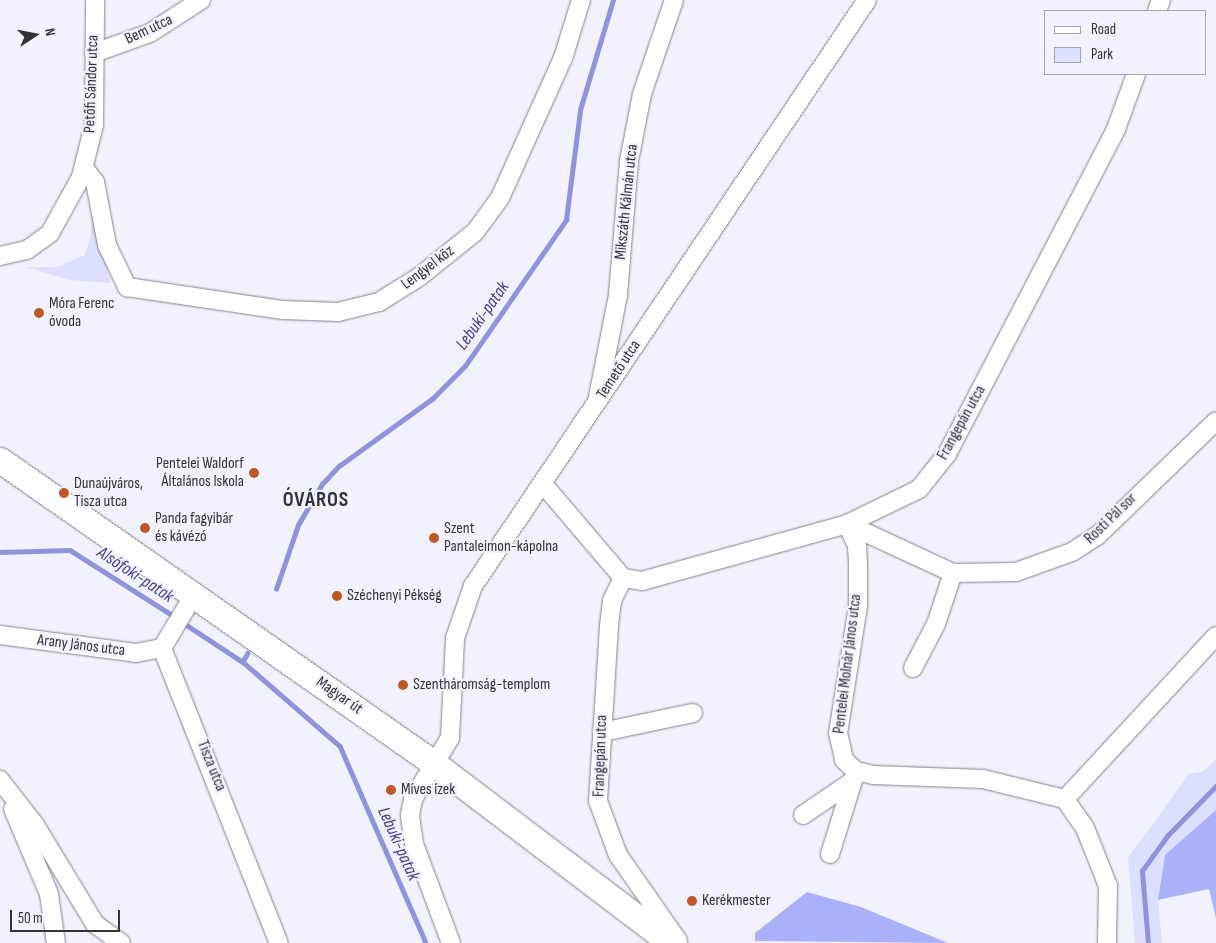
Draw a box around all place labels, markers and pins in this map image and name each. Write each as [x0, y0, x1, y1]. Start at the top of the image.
place label: Móra Ferenc óvoda [49, 294, 114, 332]
marker: Móra Ferenc óvoda [33, 307, 45, 319]
place label: Pentelei Waldorf Általános Iskola [156, 454, 244, 492]
marker: Pentelei Waldorf Általános Iskola [248, 467, 260, 479]
place label: Dunaújváros, Tisza utca [74, 474, 143, 512]
marker: Dunaújváros, Tisza utca [58, 487, 70, 499]
place label: Panda fagyibár és kávézó [155, 509, 233, 547]
place label: Szent Pantaleimon-kápolna [444, 519, 558, 557]
marker: Panda fagyibár és kávézó [139, 522, 151, 534]
marker: Szent Pantaleimon-kápolna [428, 532, 440, 544]
place label: Széchenyi Pékség [347, 586, 442, 606]
marker: Széchenyi Pékség [331, 590, 343, 602]
place label: Szentháromság-templom [413, 675, 550, 695]
marker: Szentháromság-templom [397, 679, 409, 691]
place label: Míves ízek [401, 780, 455, 800]
marker: Míves ízek [385, 784, 397, 796]
place label: Kerékmester [702, 891, 770, 911]
marker: Kerékmester [686, 895, 698, 907]

